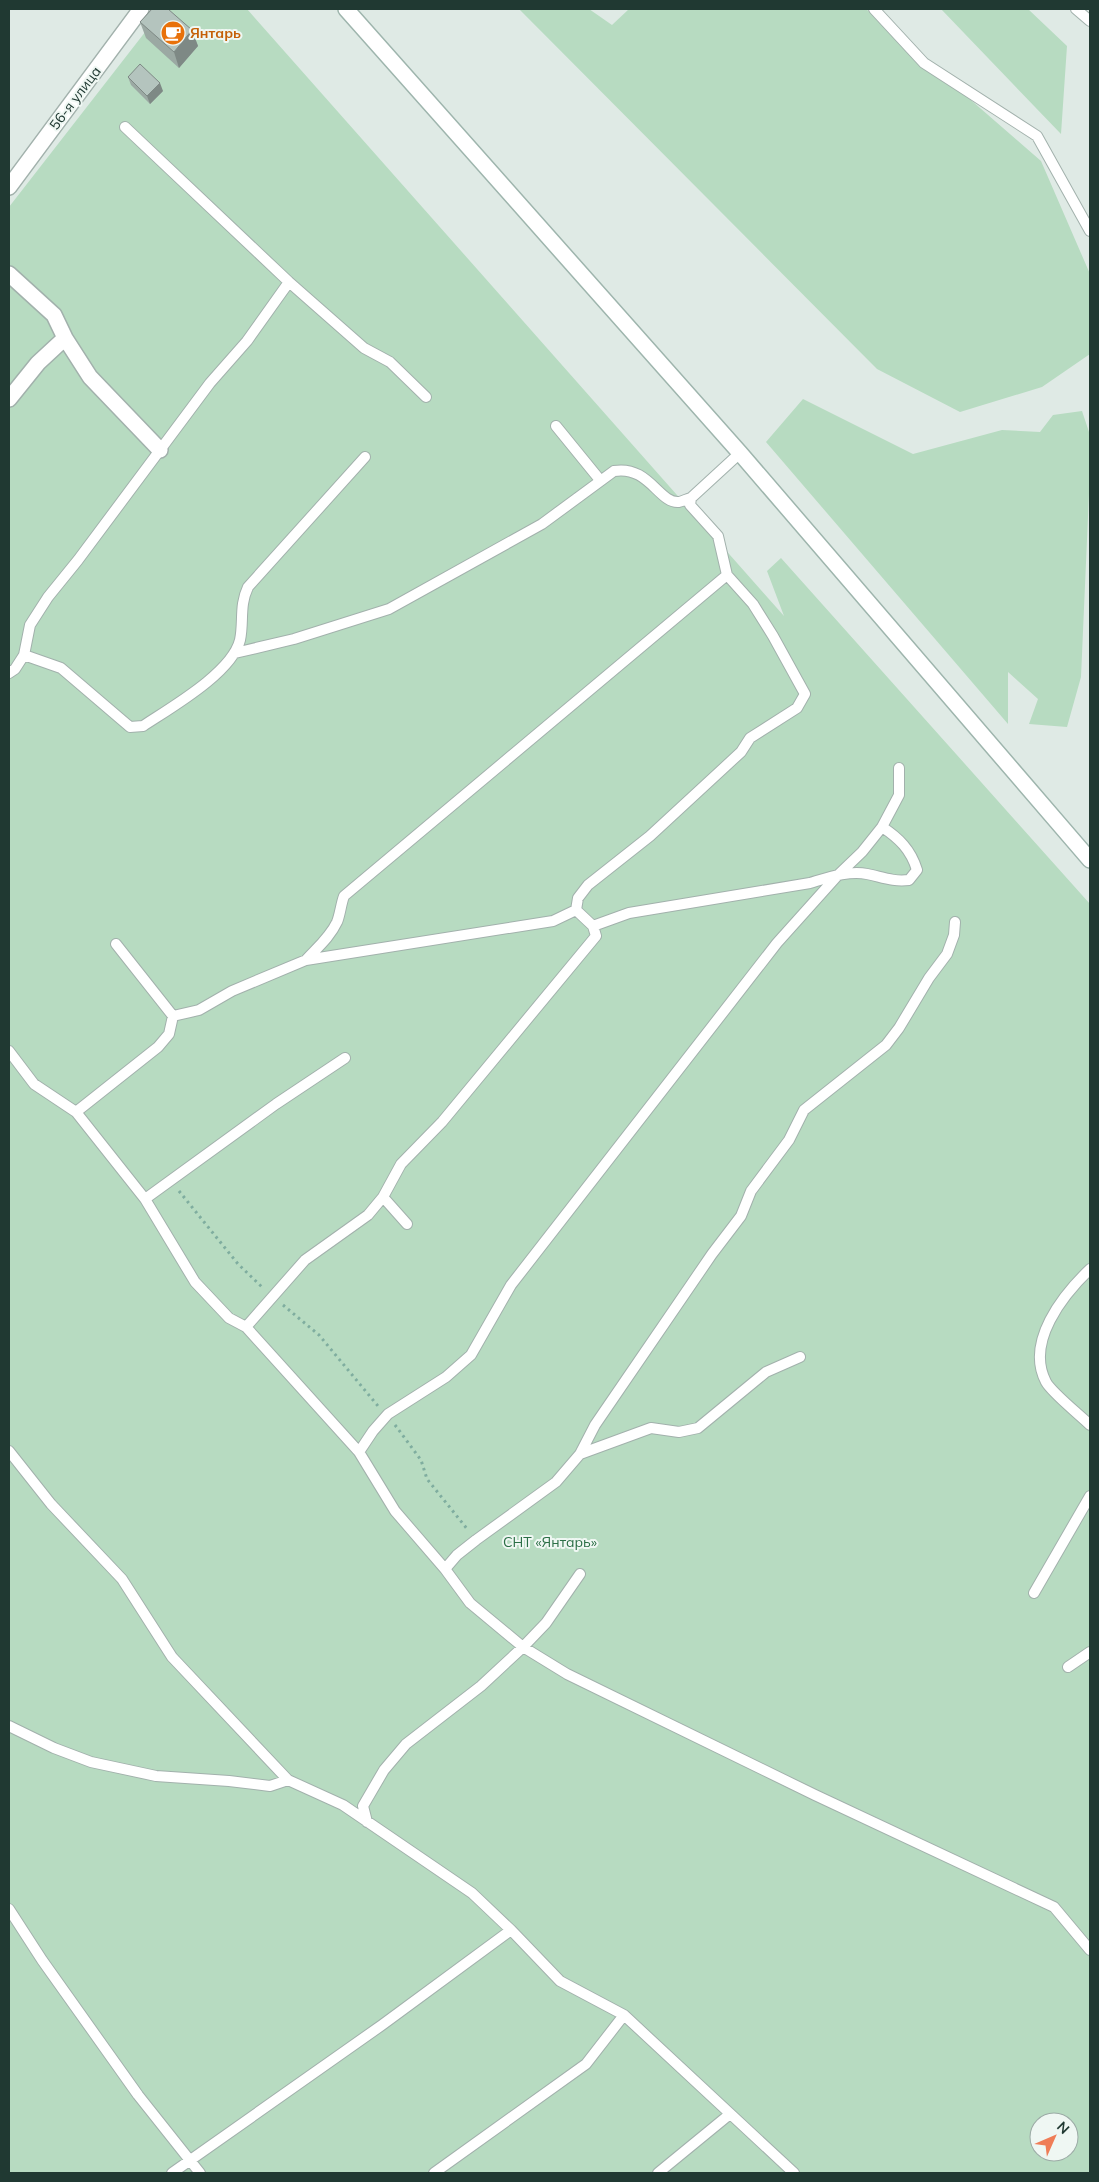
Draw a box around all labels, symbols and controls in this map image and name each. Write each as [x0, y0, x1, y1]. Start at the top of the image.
cafe icon: Янтарь [160, 20, 186, 46]
place label: Янтарь [190, 24, 241, 42]
street label: 56-я улица [45, 63, 105, 133]
park label: СНТ «Янтарь» [503, 1533, 597, 1551]
north arrow [1029, 2112, 1079, 2162]
text: N [1053, 2118, 1073, 2138]

